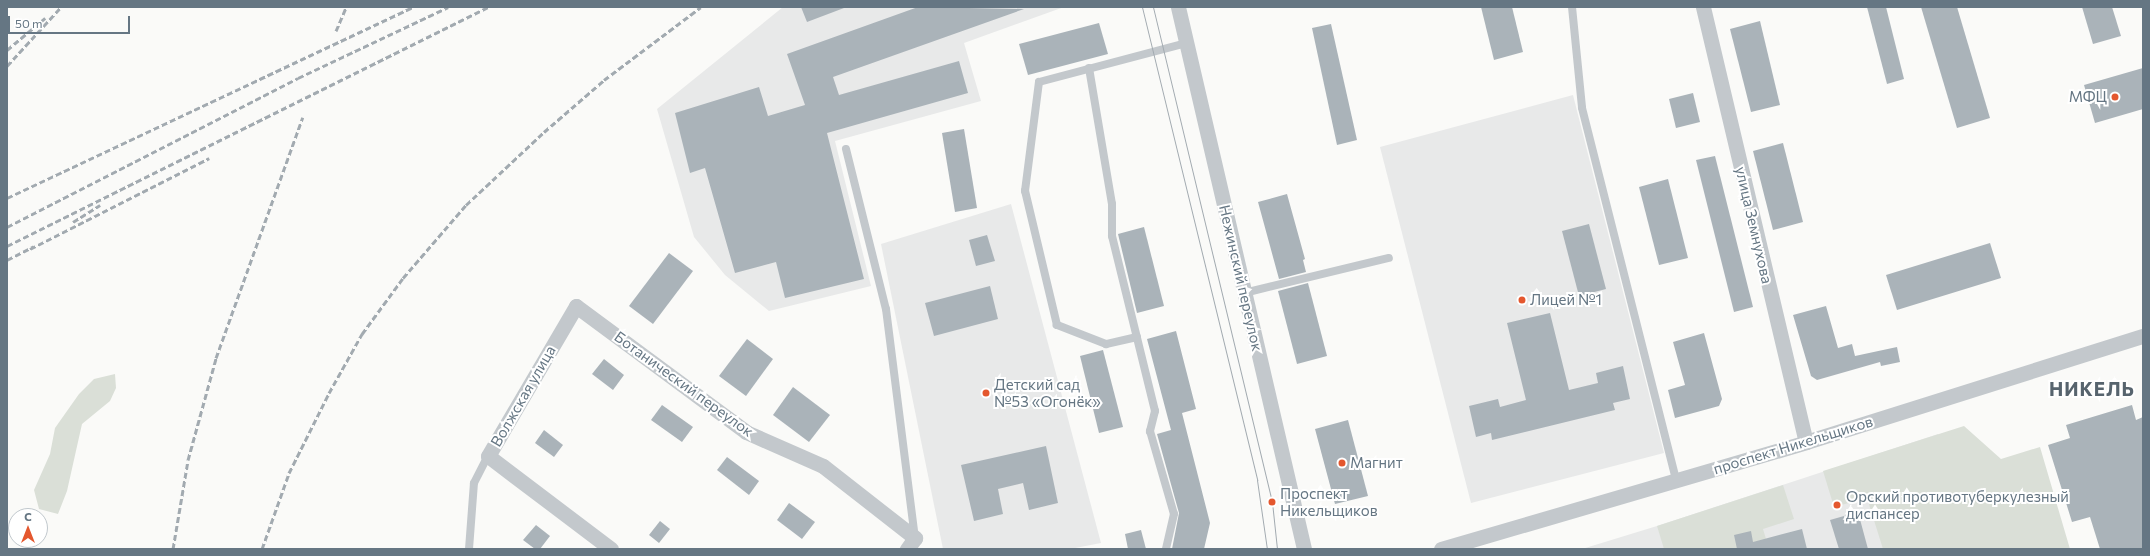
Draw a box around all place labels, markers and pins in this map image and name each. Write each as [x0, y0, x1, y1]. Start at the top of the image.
place label: МФЦ [2069, 88, 2107, 106]
marker: МФЦ [2110, 92, 2120, 102]
place label: Лицей №1 [1530, 291, 1602, 309]
marker: Лицей №1 [1517, 295, 1527, 305]
place label: Детский сад №53 «Огонёк» [994, 375, 1101, 410]
marker: Детский сад №53 «Огонёк» [981, 388, 991, 398]
place label: Магнит [1350, 454, 1403, 472]
marker: Магнит [1337, 458, 1347, 468]
place label: Проспект Никельщиков [1280, 484, 1378, 519]
place label: Орский противотуберкулезный диспансер [1846, 487, 2069, 522]
marker: Проспект Никельщиков [1267, 497, 1277, 507]
marker: Орский противотуберкулезный диспансер [1831, 499, 1843, 511]

